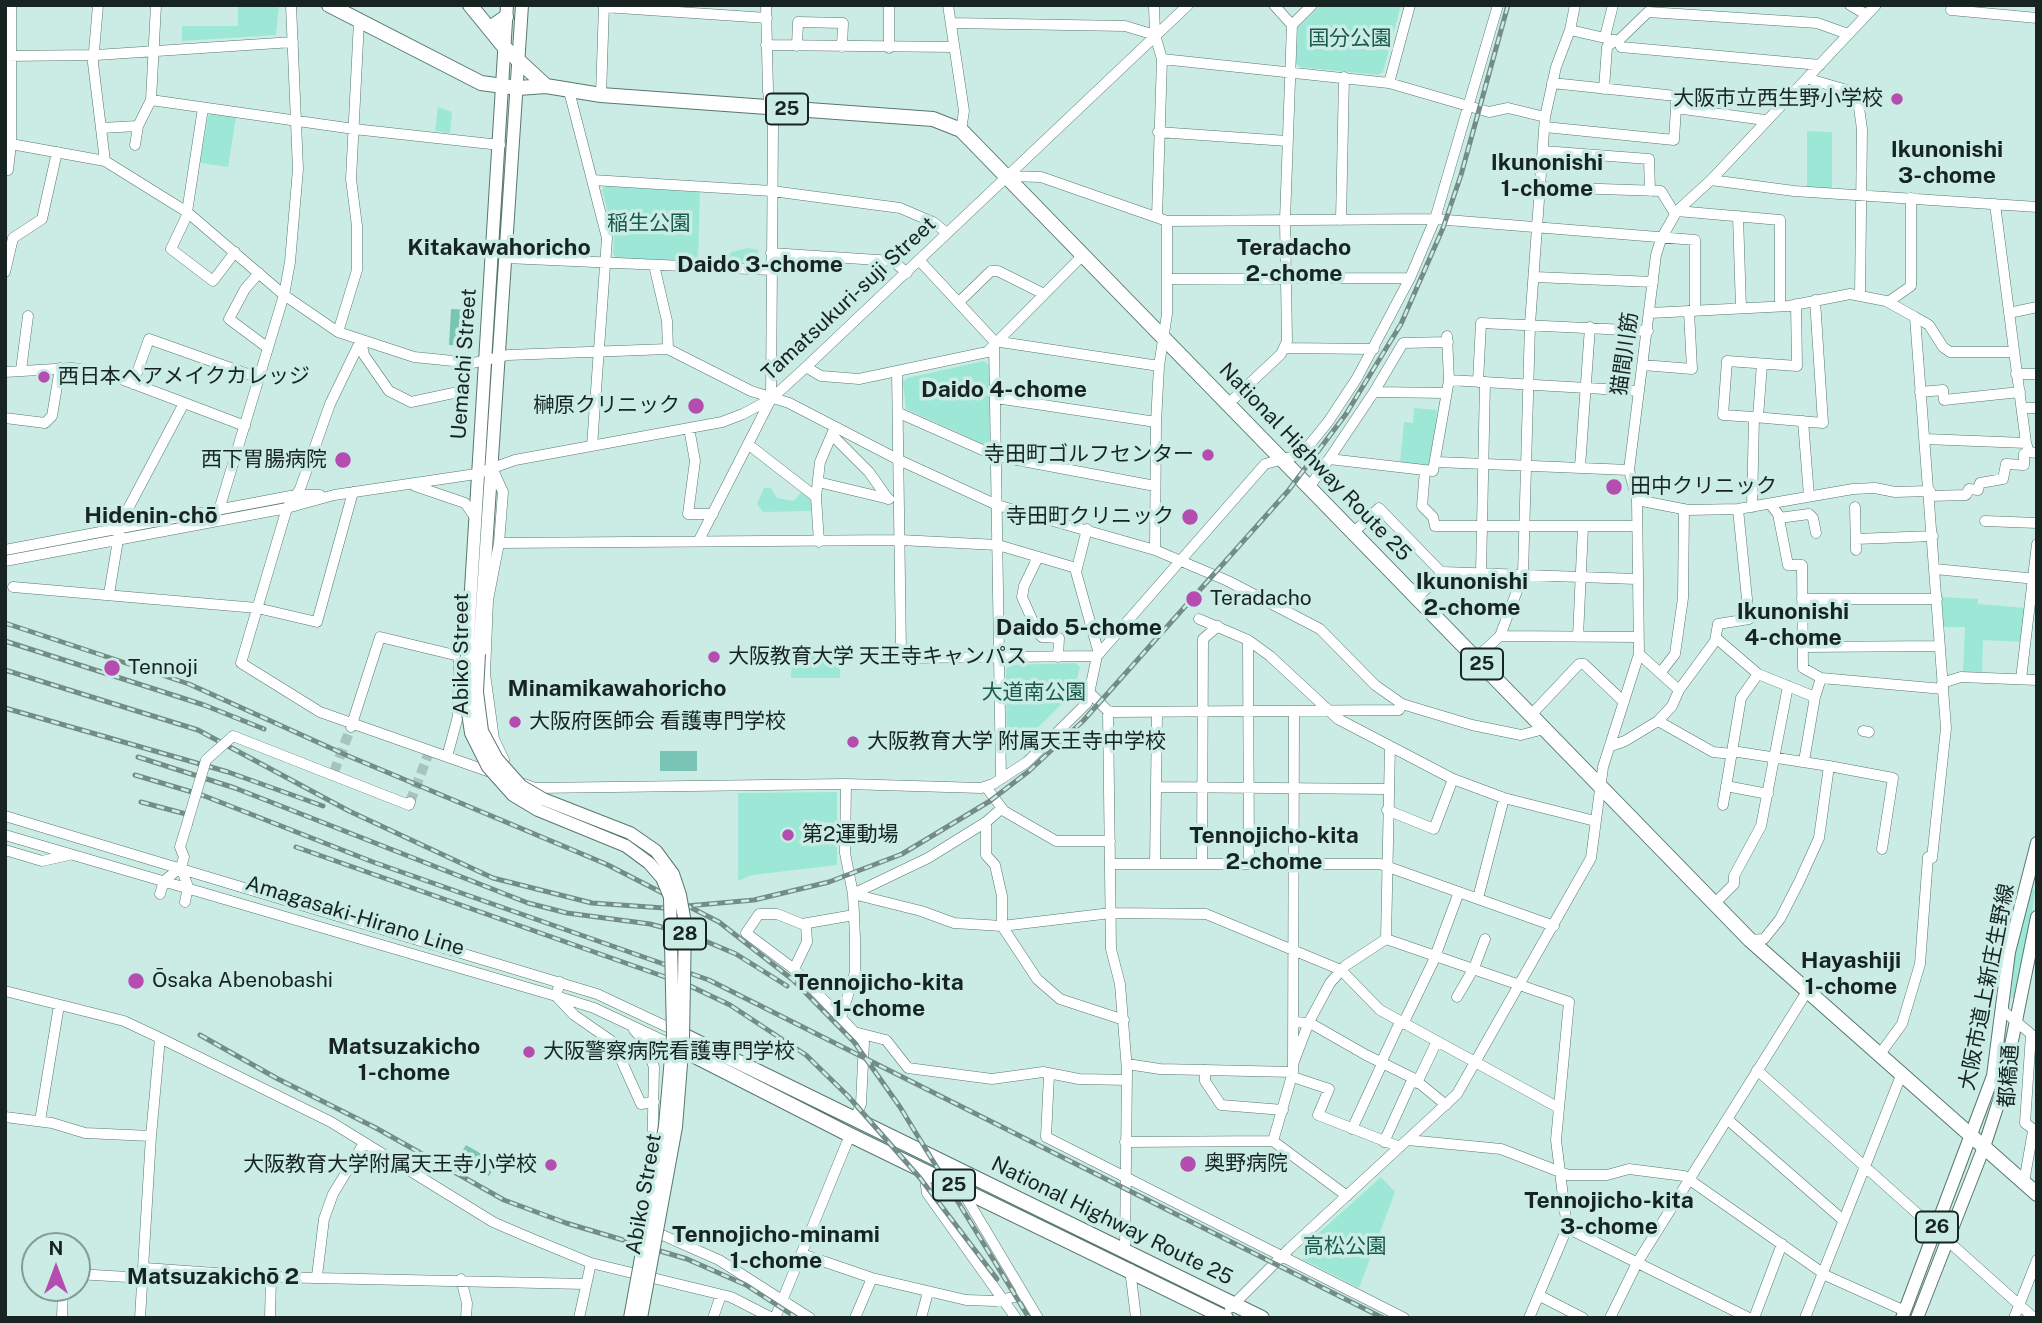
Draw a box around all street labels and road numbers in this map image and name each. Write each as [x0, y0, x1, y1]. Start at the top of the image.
road number: 25 [766, 94, 808, 124]
street label: Tamatsukuri-suji Street [757, 212, 941, 386]
street label: Uemachi Street [446, 288, 482, 440]
street label: 猫間川筋 [1607, 311, 1643, 397]
street label: National Highway Route 25 [1214, 358, 1416, 566]
street label: Abiko Street [449, 593, 475, 715]
road number: 25 [1461, 649, 1503, 680]
street label: Amagasaki-Hirano Line [243, 871, 467, 961]
street label: 大阪市道上新庄生野線 [1955, 882, 2019, 1092]
road number: 28 [664, 918, 706, 950]
street label: 都橋通 [1994, 1044, 2024, 1108]
street label: Abiko Street [621, 1132, 667, 1256]
street label: National Highway Route 25 [987, 1151, 1237, 1291]
road number: 25 [933, 1170, 975, 1200]
road number: 26 [1916, 1212, 1958, 1242]

